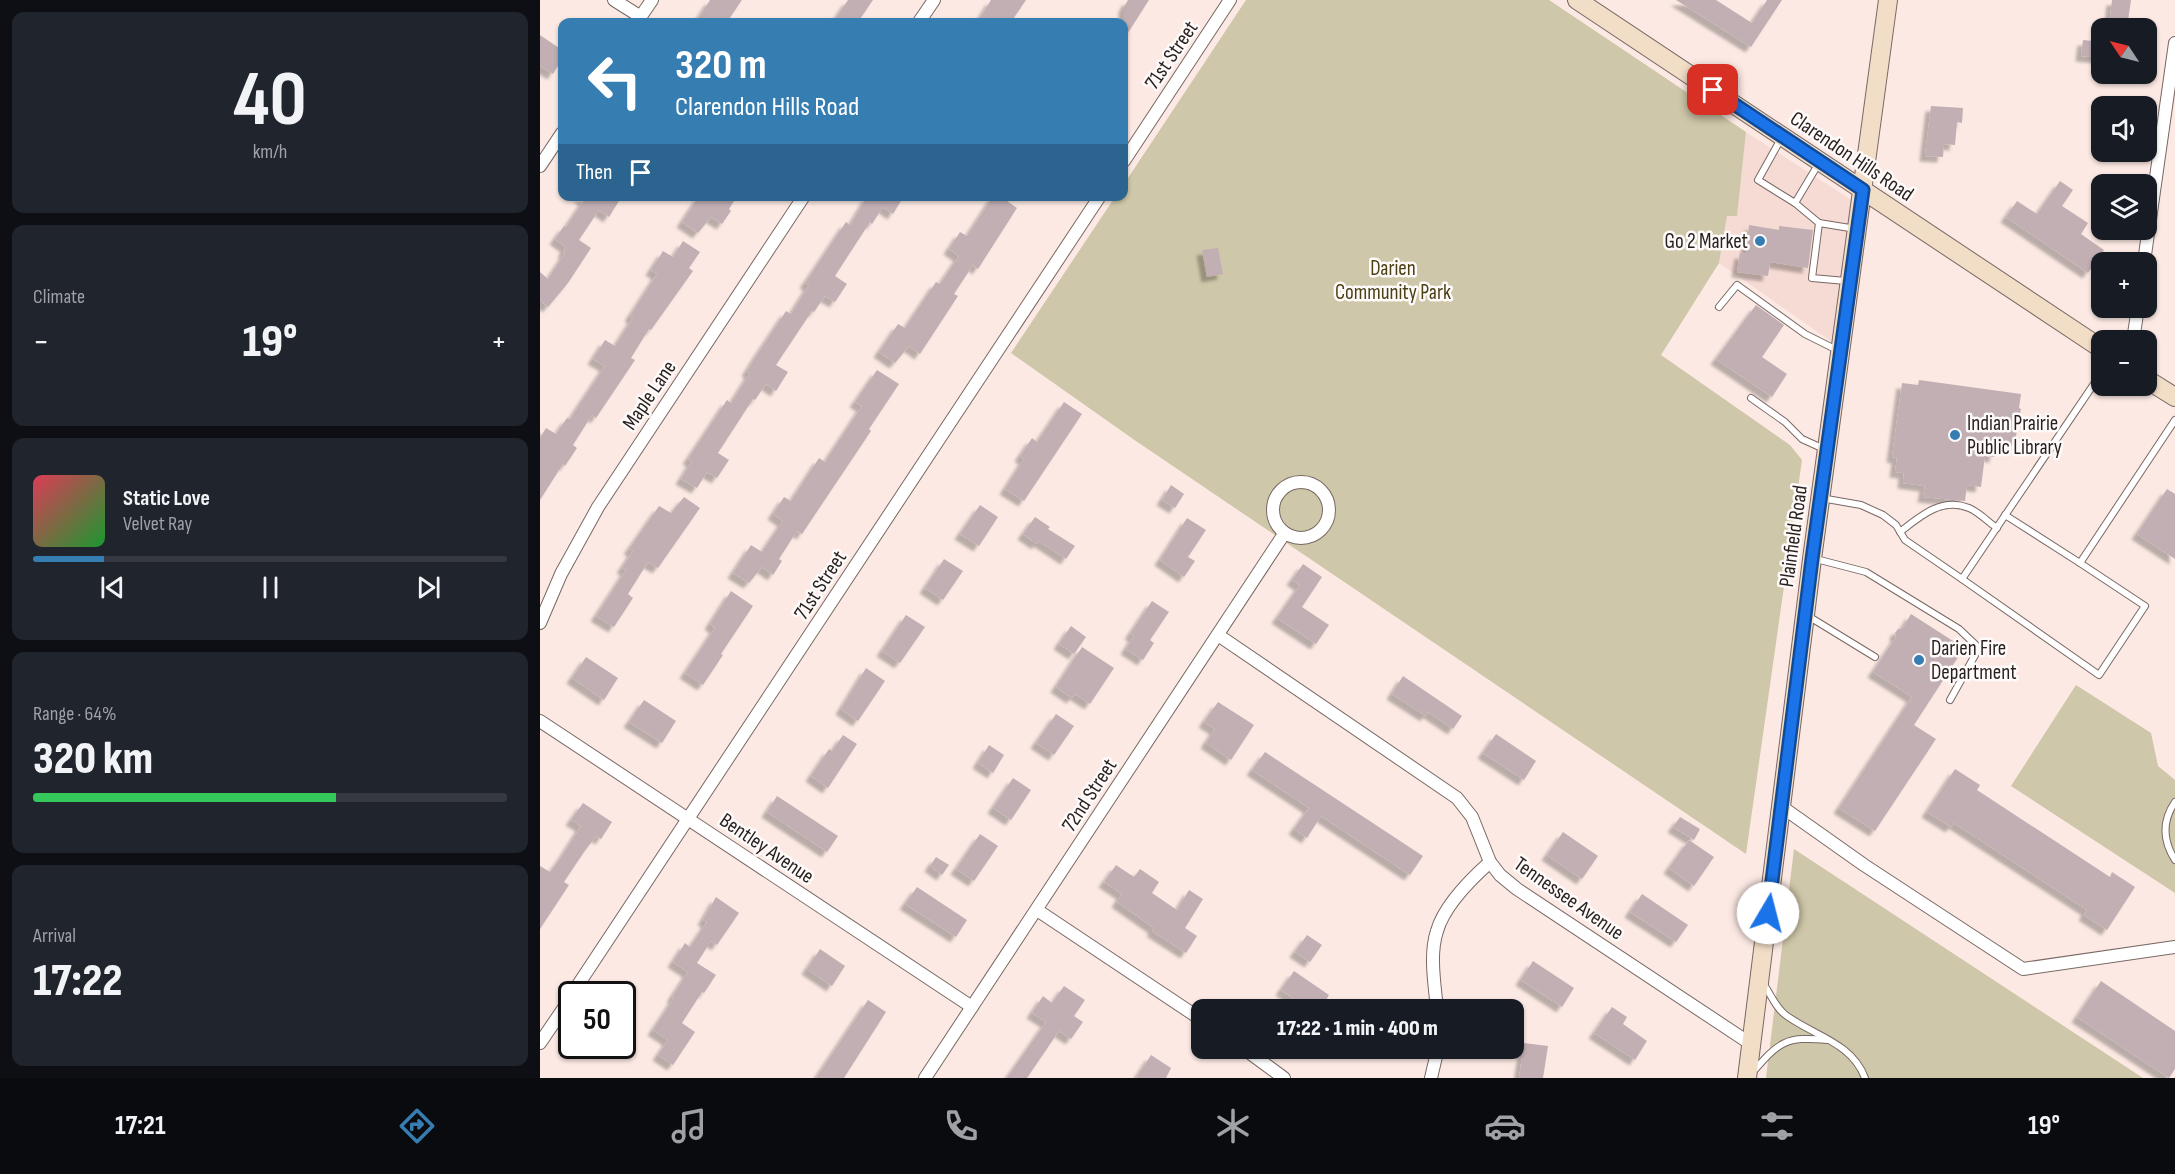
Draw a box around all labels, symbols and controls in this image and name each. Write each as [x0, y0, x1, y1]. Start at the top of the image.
street label: 71st Street [1139, 16, 1203, 94]
north arrow [2091, 18, 2157, 84]
map controls [2091, 18, 2157, 396]
text: 320 m [675, 40, 767, 91]
icon: left [576, 42, 654, 120]
text: 40 [233, 54, 307, 147]
pin [1687, 64, 1738, 115]
icon: arrive [1696, 73, 1729, 106]
text: Clarendon Hills Road [675, 91, 859, 123]
button: sound [2091, 96, 2157, 162]
street label: Clarendon Hills Road [1785, 106, 1918, 207]
text: km/h [253, 140, 287, 164]
icon: arrive [624, 156, 657, 189]
text: Then [576, 159, 612, 186]
button: layers [2091, 174, 2157, 240]
place label: Go 2 Market [1664, 229, 1748, 254]
marker: Go 2 Market [1753, 234, 1767, 248]
button: + [2091, 252, 2157, 318]
park label: Darien Community Park [1335, 256, 1451, 305]
text: Climate [33, 285, 85, 309]
text: 19° [243, 315, 297, 370]
text: − [33, 322, 49, 362]
text: + [491, 322, 507, 362]
button: − [2091, 330, 2157, 396]
street label: Maple Lane [617, 356, 682, 435]
place label: Indian Prairie Public Library [1967, 411, 2062, 460]
marker: Indian Prairie Public Library [1948, 428, 1962, 442]
street label: Plainfield Road [1774, 484, 1813, 588]
text: Static Love [123, 485, 210, 512]
text: Velvet Ray [123, 512, 192, 536]
street label: 71st Street [789, 546, 852, 625]
icon: previous [96, 571, 129, 604]
icon: pause [254, 571, 287, 604]
icon: next [412, 571, 445, 604]
place label: Darien Fire Department [1931, 636, 2017, 685]
marker: Darien Fire Department [1912, 653, 1926, 667]
text: Range · 64% [33, 702, 116, 726]
text: 320 km [33, 732, 153, 787]
street label: 72nd Street [1056, 754, 1122, 837]
street label: Bentley Avenue [715, 808, 819, 889]
street label: Tennessee Avenue [1509, 851, 1628, 945]
position arrow [1736, 881, 1800, 945]
text: Arrival [33, 924, 76, 948]
text: 17:22 [33, 954, 122, 1009]
speed limit sign: 50 [558, 981, 636, 1059]
text: 17:22 · 1 min · 400 m [1277, 1015, 1438, 1042]
icon: directions [396, 1105, 438, 1147]
icon: music [668, 1105, 710, 1147]
icon: phone [940, 1105, 982, 1147]
icon: climate [1212, 1105, 1254, 1147]
icon: car [1484, 1105, 1526, 1147]
icon: filters [1756, 1105, 1798, 1147]
text: 17:21 [115, 1110, 166, 1142]
text: 19° [2028, 1110, 2060, 1142]

